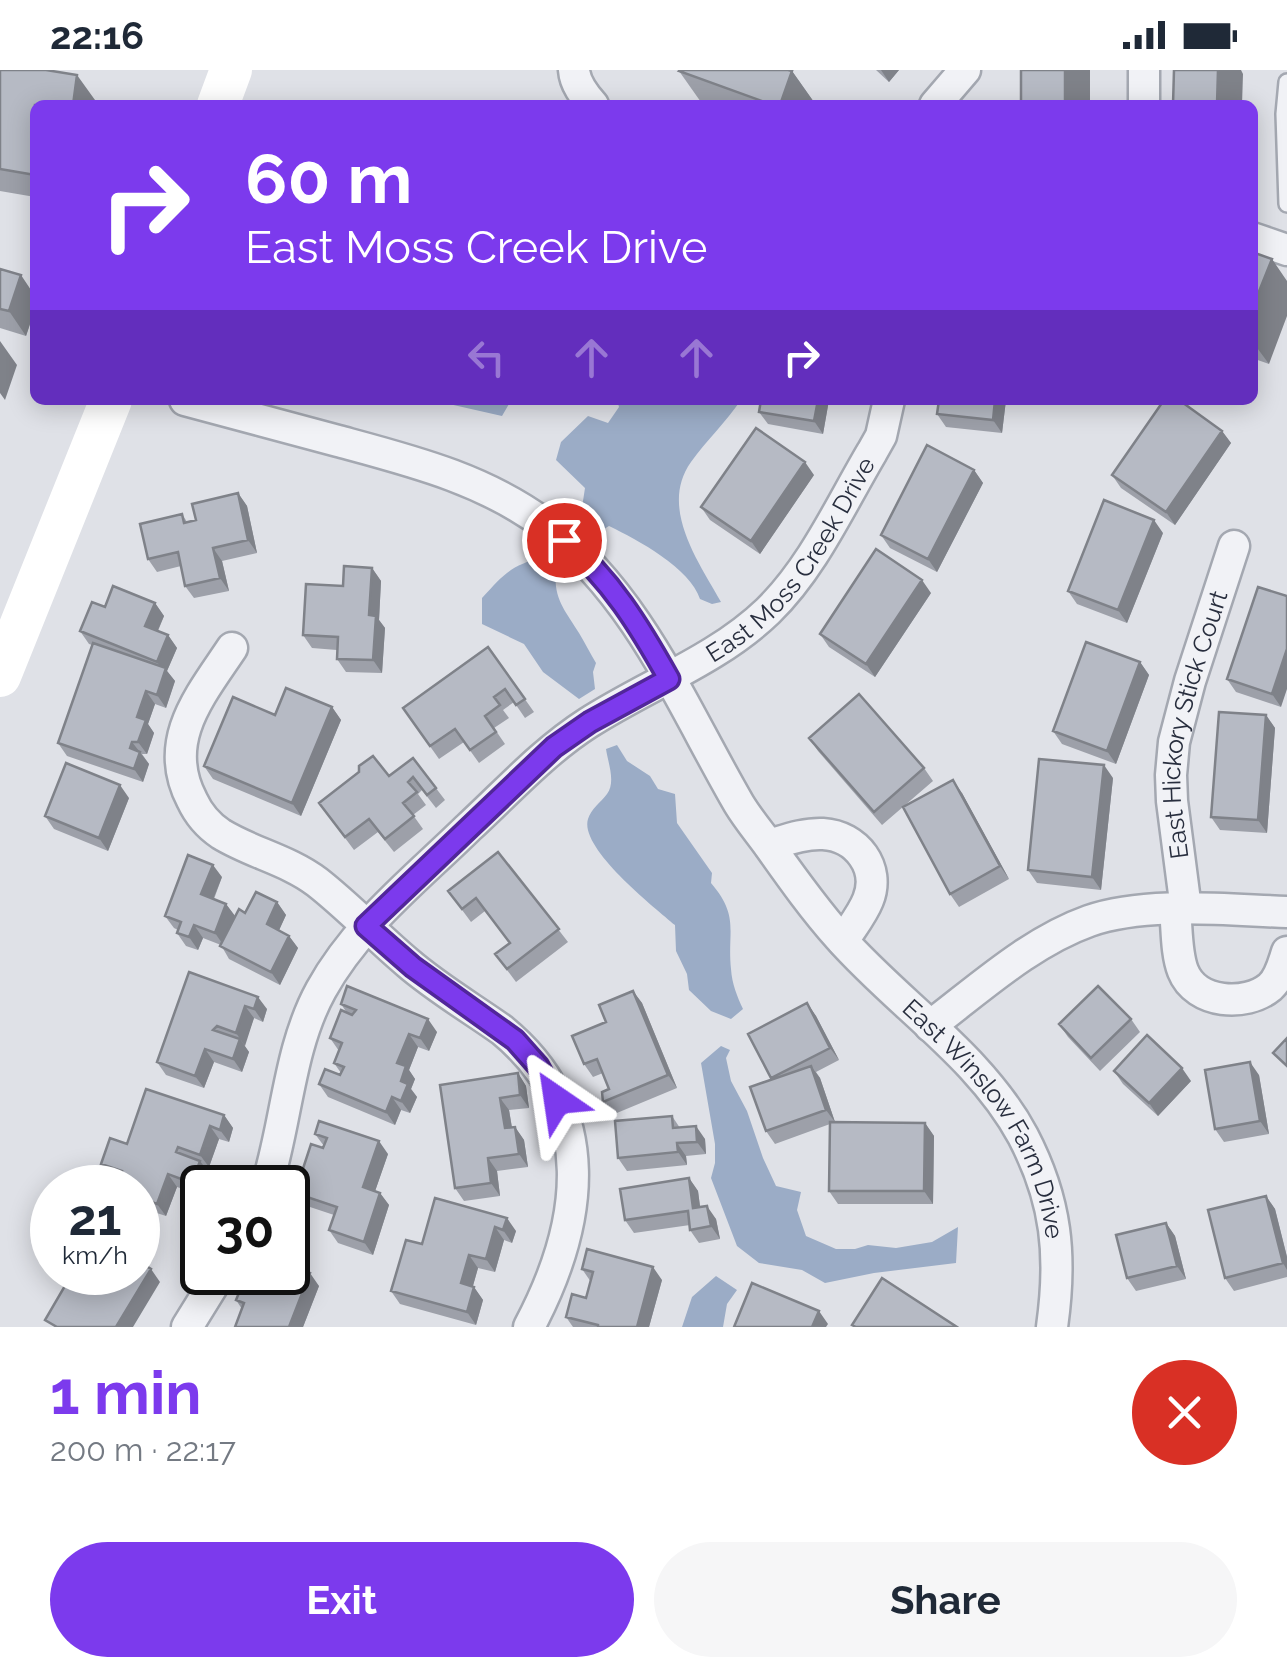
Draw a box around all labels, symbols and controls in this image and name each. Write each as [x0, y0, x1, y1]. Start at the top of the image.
text: 22:16 [50, 13, 144, 58]
text: 60 m [245, 137, 412, 219]
icon: right [80, 140, 210, 270]
text: East Moss Creek Drive [245, 221, 707, 274]
icon: left [459, 330, 514, 385]
icon: ahead [564, 330, 619, 385]
icon: ahead [669, 330, 724, 385]
icon: right [774, 330, 829, 385]
street label: East Moss Creek Drive [700, 452, 881, 668]
pin [522, 498, 607, 583]
icon: arrive [537, 513, 592, 568]
street label: East Hickory Stick Court [1156, 586, 1234, 861]
street label: East Winslow Farm Drive [897, 993, 1070, 1240]
position arrow [505, 1048, 609, 1152]
speed limit sign: 30 [180, 1165, 310, 1295]
text: 21 [69, 1188, 121, 1247]
text: km/h [62, 1240, 128, 1270]
text: 1 min [50, 1358, 201, 1428]
button: close [1132, 1360, 1237, 1465]
text: 200 m · 22:17 [50, 1431, 236, 1468]
button: Exit [50, 1542, 634, 1657]
button: Share [654, 1542, 1237, 1657]

